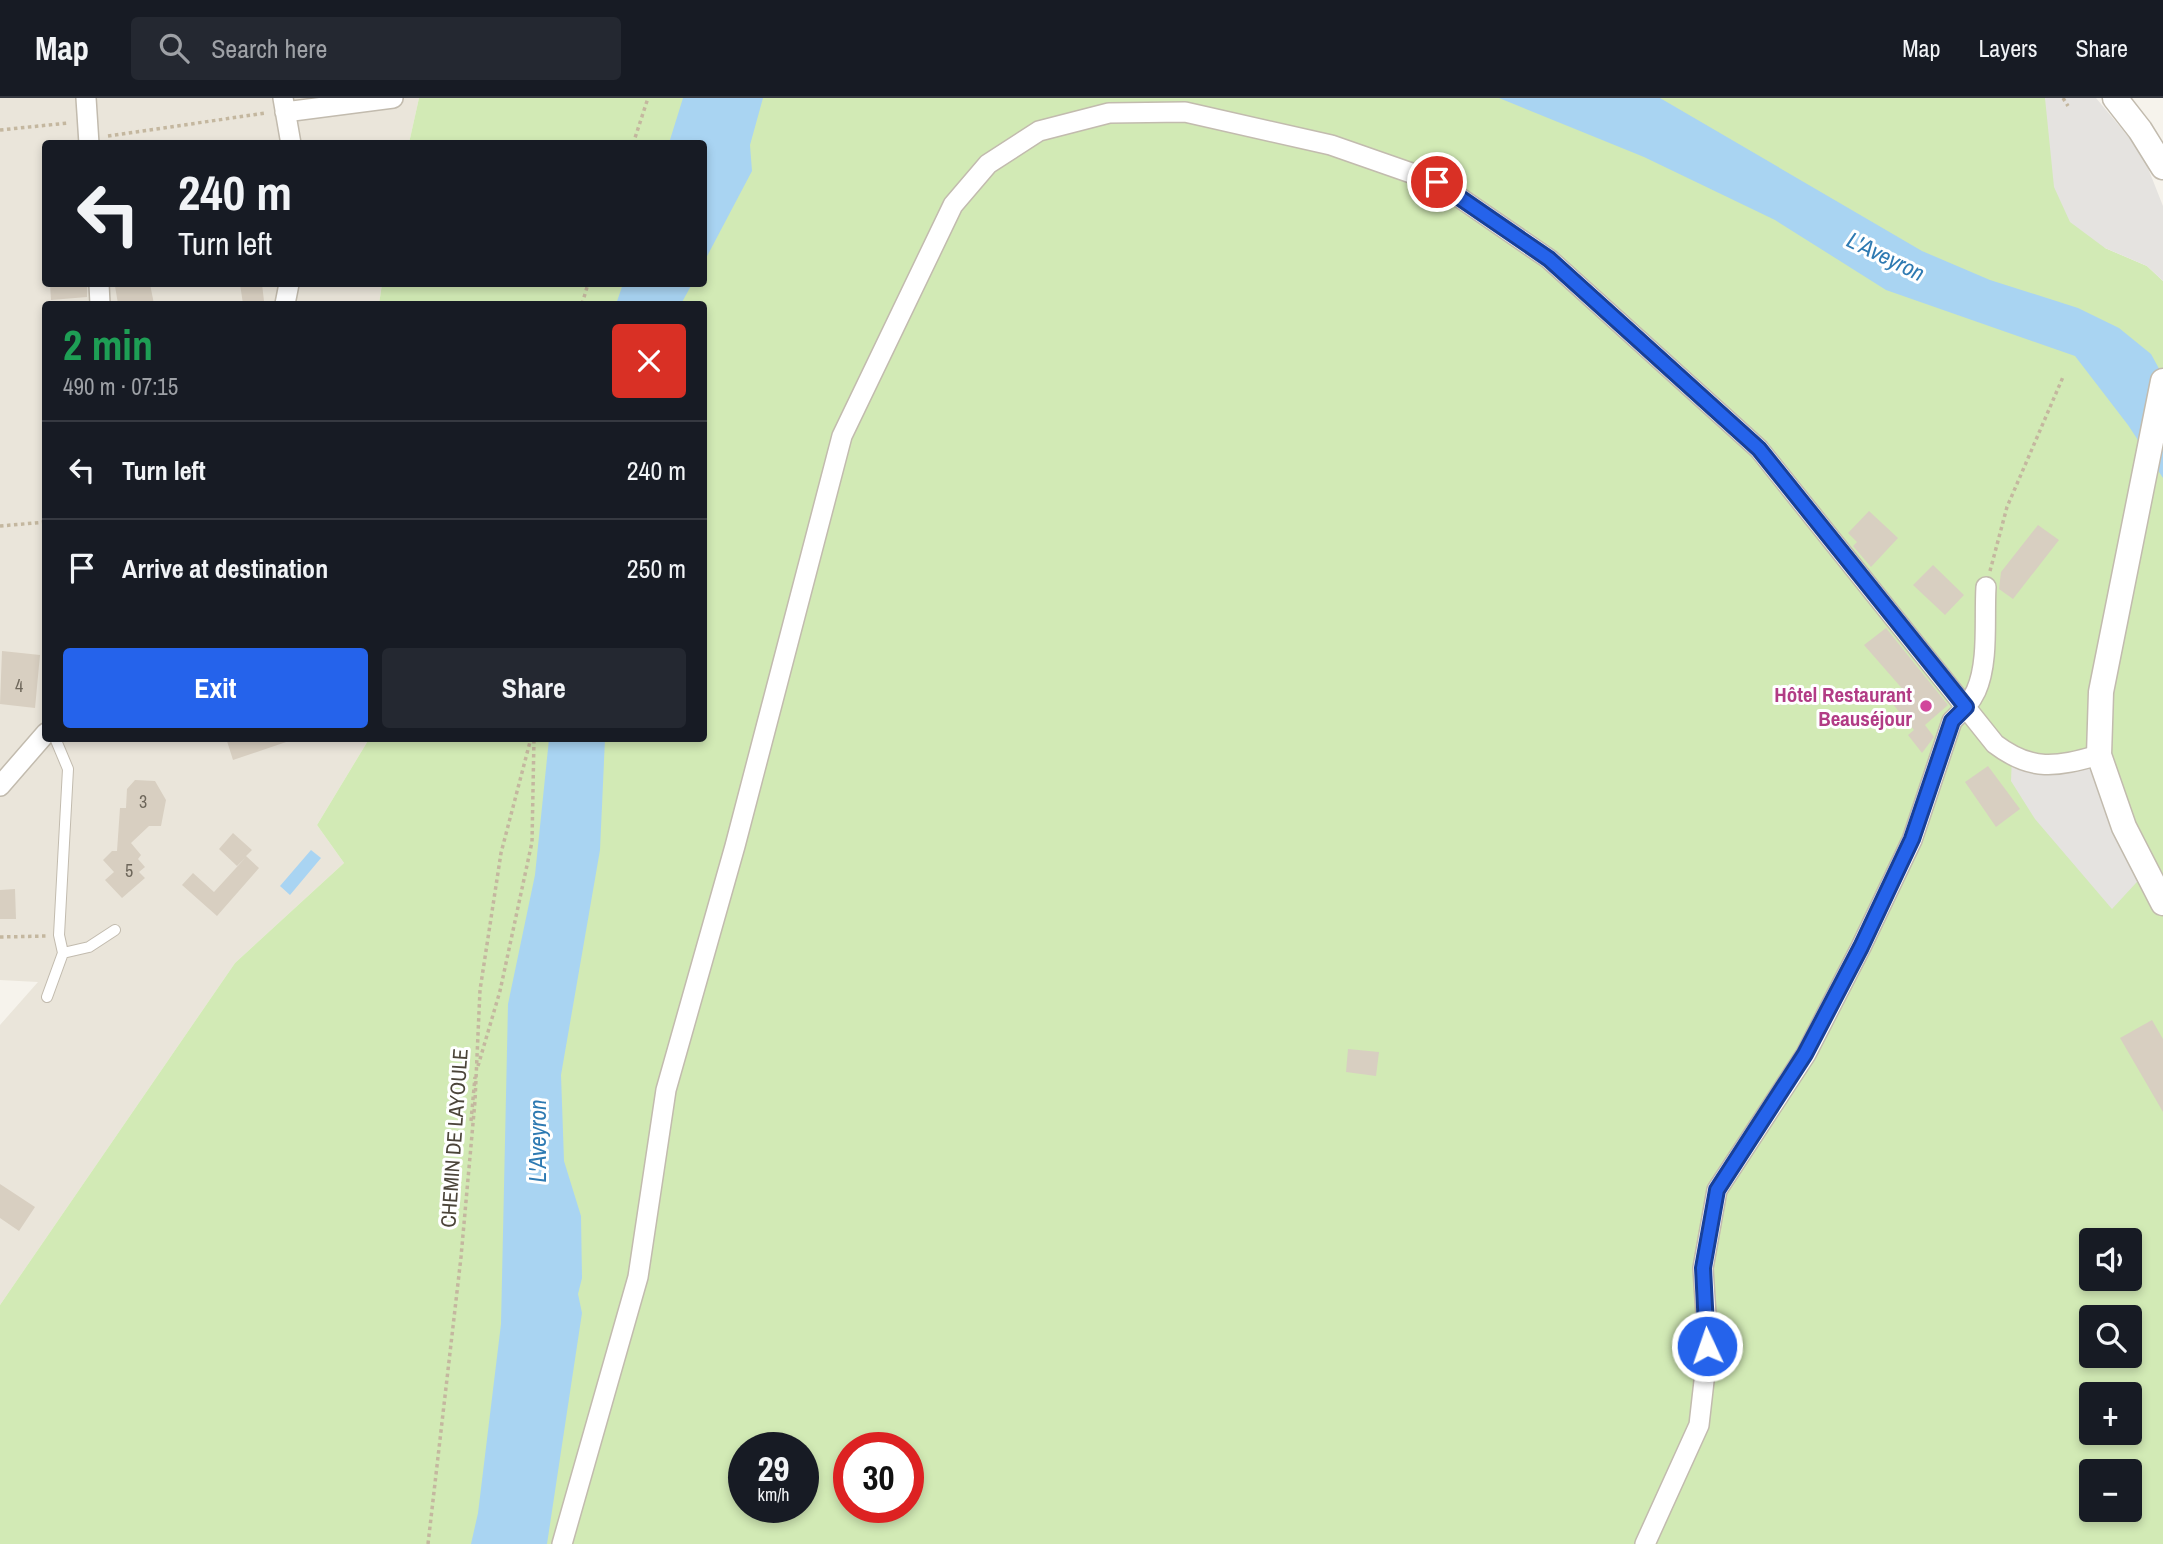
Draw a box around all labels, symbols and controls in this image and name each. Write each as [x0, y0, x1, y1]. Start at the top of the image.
search box [131, 17, 621, 80]
text: Map [35, 26, 89, 70]
icon: search [155, 29, 193, 67]
text: Search here [211, 31, 327, 66]
text: Map [1902, 32, 1940, 64]
text: Layers [1978, 32, 2037, 64]
text: Share [2075, 32, 2128, 64]
pin [1407, 152, 1467, 212]
text: 240 m [178, 159, 292, 225]
icon: arrive [1418, 163, 1456, 201]
icon: left [63, 168, 154, 259]
text: Turn left [178, 222, 272, 265]
water label: L'Aveyron [1842, 224, 1930, 288]
text: 2 min [63, 317, 153, 373]
button: close [612, 324, 686, 398]
text: 490 m · 07:15 [63, 371, 178, 402]
icon: left [63, 451, 101, 489]
text: Turn left [122, 453, 206, 488]
text: 240 m [627, 453, 686, 488]
icon: arrive [63, 549, 101, 587]
text: Arrive at destination [122, 551, 328, 586]
text: 250 m [627, 551, 686, 586]
button: Exit [63, 648, 368, 728]
button: Share [382, 648, 686, 728]
house number: 4 [15, 673, 23, 698]
place label: Hôtel Restaurant Beauséjour [1774, 680, 1912, 733]
marker: Hôtel Restaurant Beauséjour [1918, 698, 1934, 714]
house number: 3 [139, 789, 147, 814]
house number: 5 [125, 858, 133, 883]
street label: CHEMIN DE LAYOULE [433, 1047, 475, 1229]
water label: L'Aveyron [522, 1100, 553, 1182]
map controls [2079, 1228, 2142, 1522]
button: sound [2079, 1228, 2142, 1291]
button: search [2079, 1305, 2142, 1368]
position arrow [1670, 1309, 1744, 1383]
button: + [2079, 1382, 2142, 1445]
speed limit sign: 30 [833, 1432, 924, 1523]
text: 29 [758, 1445, 789, 1492]
button: − [2079, 1459, 2142, 1522]
text: km/h [758, 1482, 790, 1507]

